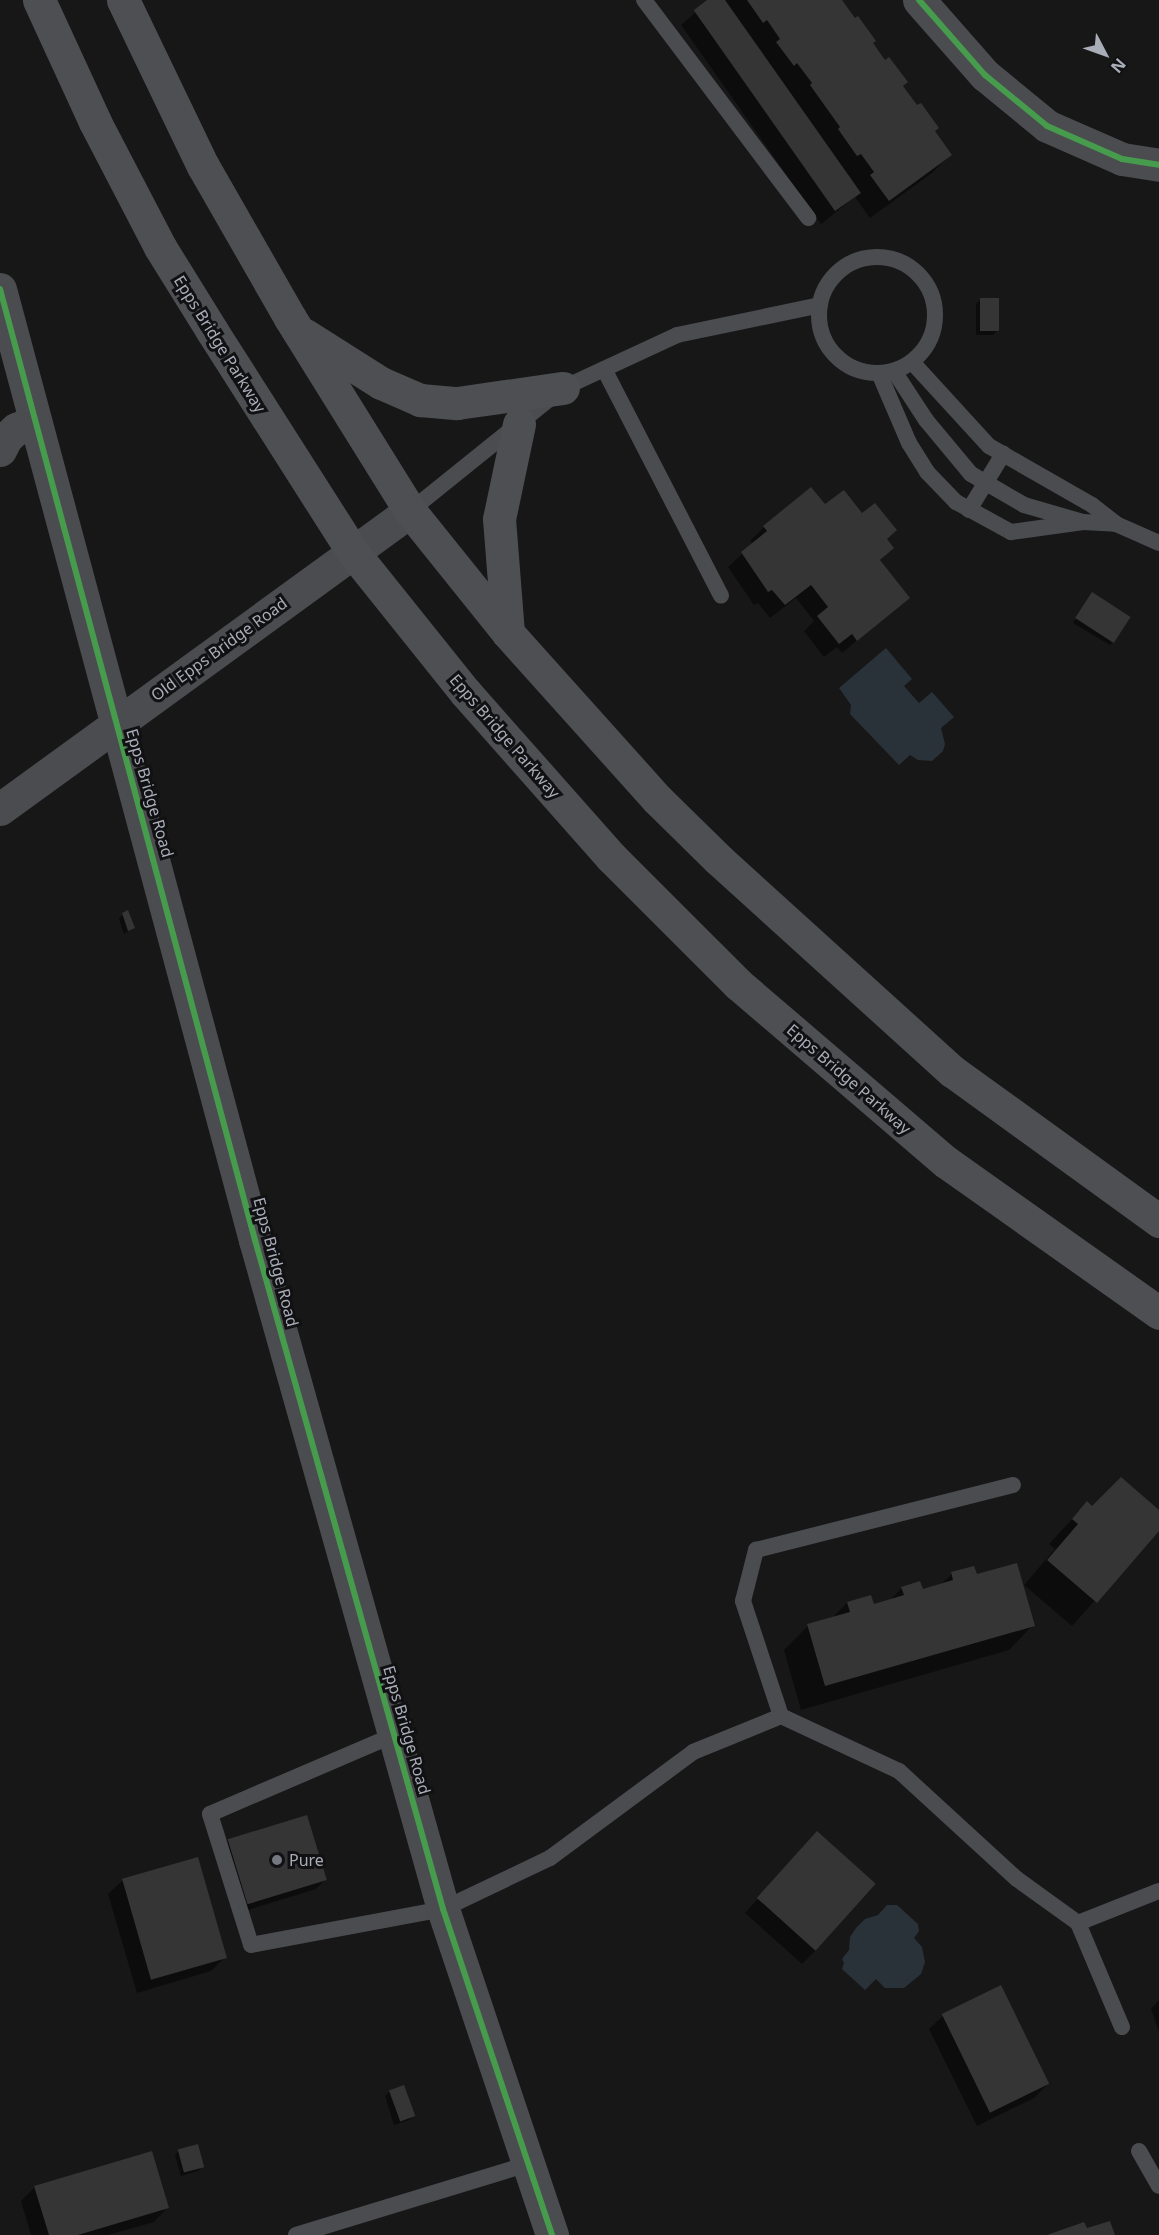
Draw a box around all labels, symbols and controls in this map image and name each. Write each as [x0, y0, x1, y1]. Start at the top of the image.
north arrow [1075, 24, 1135, 84]
text: N [1106, 54, 1131, 78]
street label: Epps Bridge Parkway [170, 272, 270, 416]
street label: Old Epps Bridge Road [147, 593, 291, 705]
street label: Epps Bridge Parkway [446, 670, 564, 802]
street label: Epps Bridge Road [122, 727, 178, 859]
street label: Epps Bridge Parkway [783, 1020, 915, 1138]
street label: Epps Bridge Road [250, 1195, 302, 1329]
street label: Epps Bridge Road [379, 1664, 435, 1796]
place label: Pure [289, 1850, 324, 1870]
marker: Pure [270, 1853, 284, 1867]

